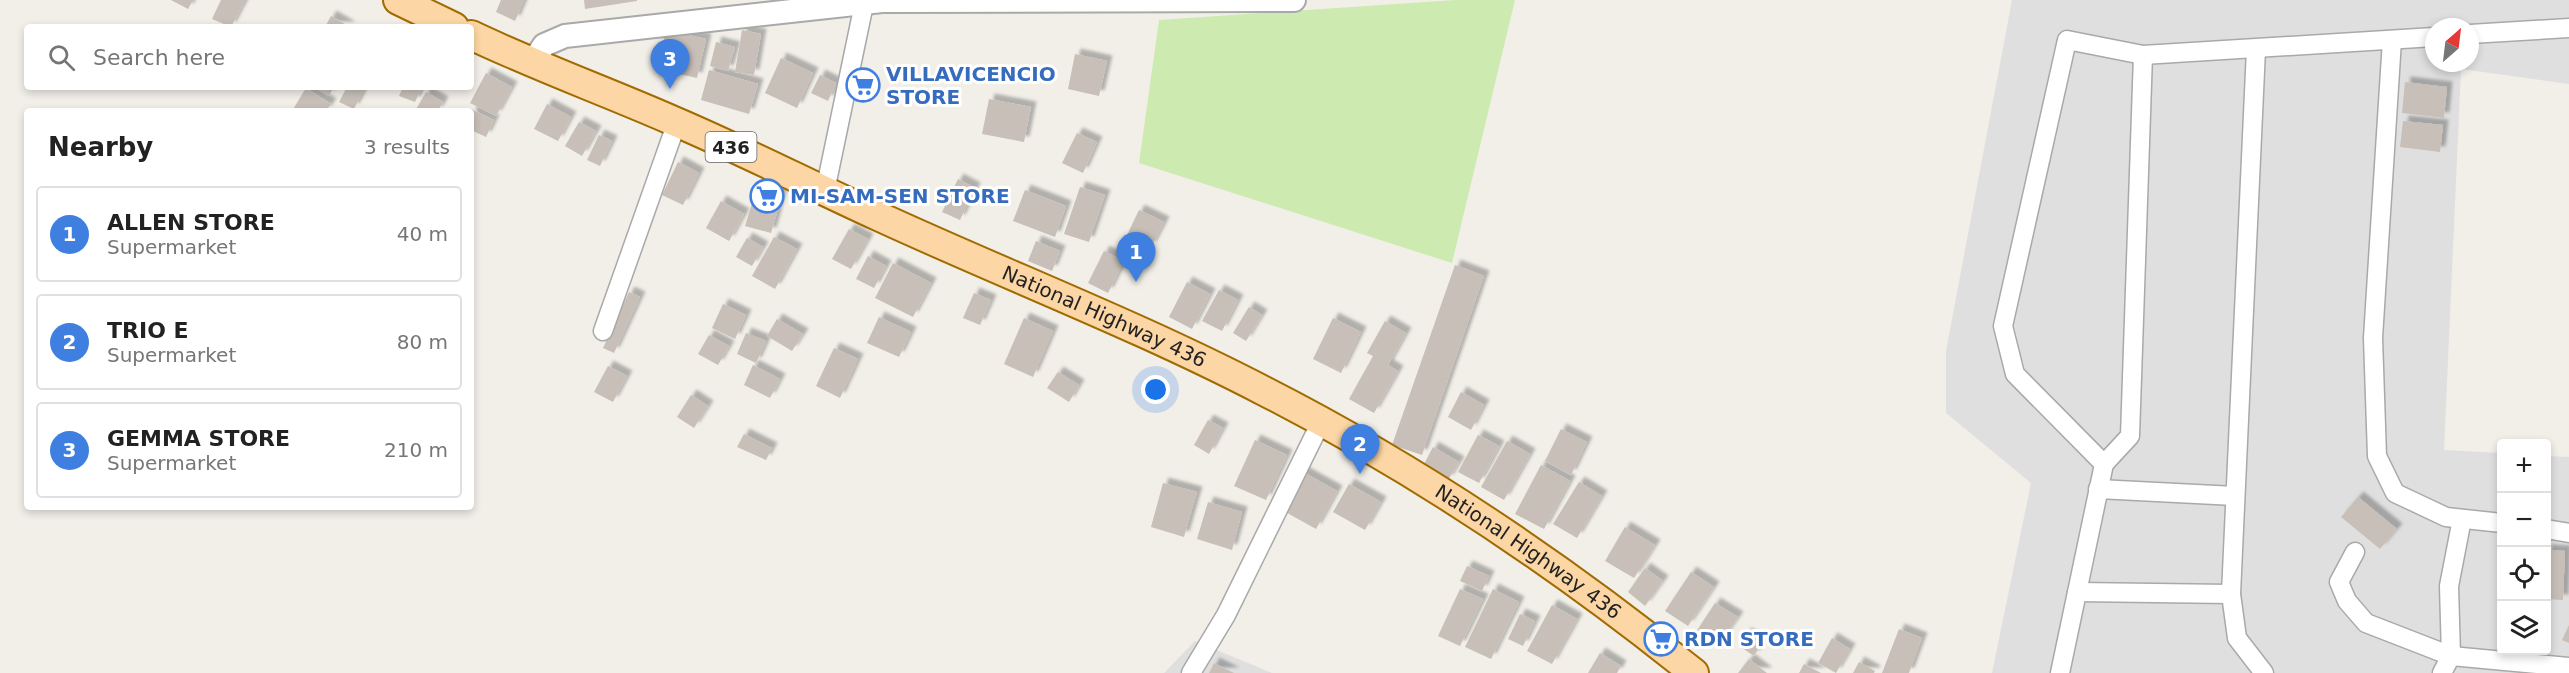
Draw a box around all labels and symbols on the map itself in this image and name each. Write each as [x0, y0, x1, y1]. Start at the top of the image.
north arrow [2425, 18, 2479, 72]
pin: 3 [650, 40, 690, 89]
place label: VILLAVICENCIO STORE [886, 62, 1056, 109]
supermarket icon: VILLAVICENCIO STORE [845, 67, 881, 103]
road number: 436 [706, 132, 756, 162]
supermarket icon: MI-SAM-SEN STORE [749, 178, 785, 214]
place label: MI-SAM-SEN STORE [790, 184, 1010, 208]
pin: 1 [1116, 232, 1156, 282]
street label: National Highway 436 [999, 260, 1210, 372]
your location [1141, 375, 1170, 404]
pin: 2 [1340, 424, 1380, 474]
street label: National Highway 436 [1431, 479, 1626, 624]
supermarket icon: RDN STORE [1643, 621, 1679, 657]
place label: RDN STORE [1684, 627, 1814, 651]

